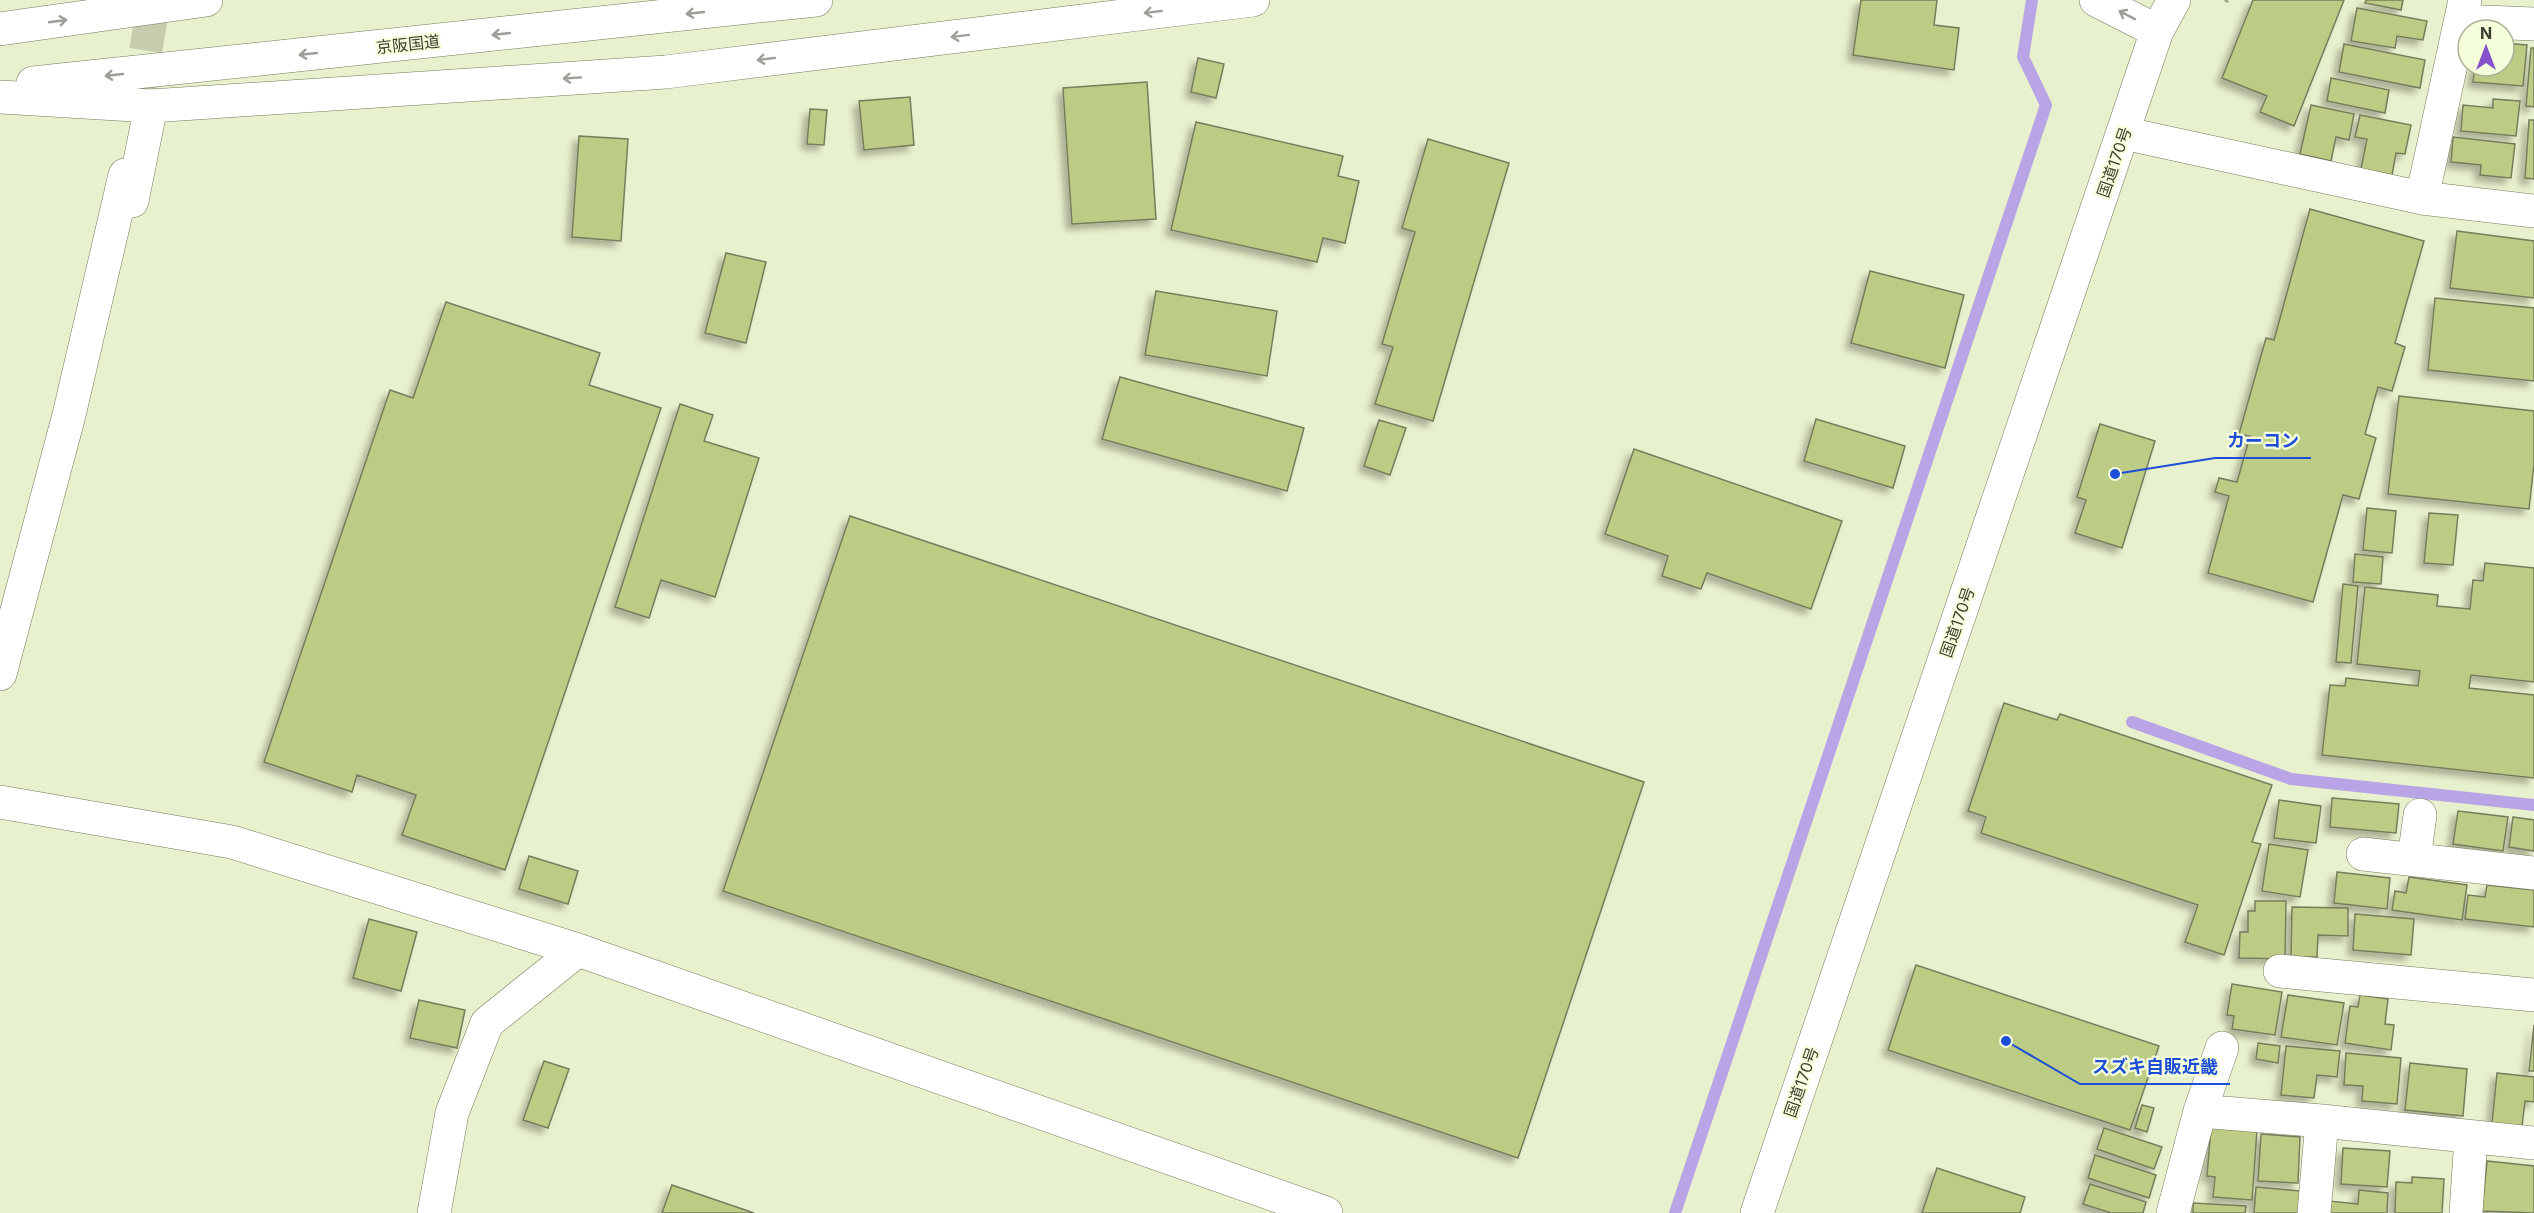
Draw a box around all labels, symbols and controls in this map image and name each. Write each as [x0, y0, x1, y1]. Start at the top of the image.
one-way arrow [1144, 7, 1164, 18]
one-way arrow [686, 8, 706, 19]
one-way arrow [2118, 9, 2136, 21]
one-way arrow [47, 15, 67, 26]
north arrow [2456, 18, 2516, 78]
text: N [2480, 23, 2492, 43]
one-way arrow [492, 28, 512, 39]
one-way arrow [950, 30, 970, 41]
street label: 京阪国道 [375, 31, 441, 57]
one-way arrow [298, 49, 318, 60]
one-way arrow [757, 54, 777, 65]
one-way arrow [104, 70, 124, 81]
one-way arrow [563, 73, 583, 84]
street label: 国道170号 [2093, 124, 2135, 200]
callout: カーコン [2215, 422, 2311, 458]
text: カーコン [2227, 430, 2299, 451]
street label: 国道170号 [1936, 584, 1978, 660]
street label: 国道170号 [1780, 1044, 1822, 1120]
callout: スズキ自販近畿 [2080, 1048, 2230, 1084]
text: スズキ自販近畿 [2092, 1056, 2218, 1077]

